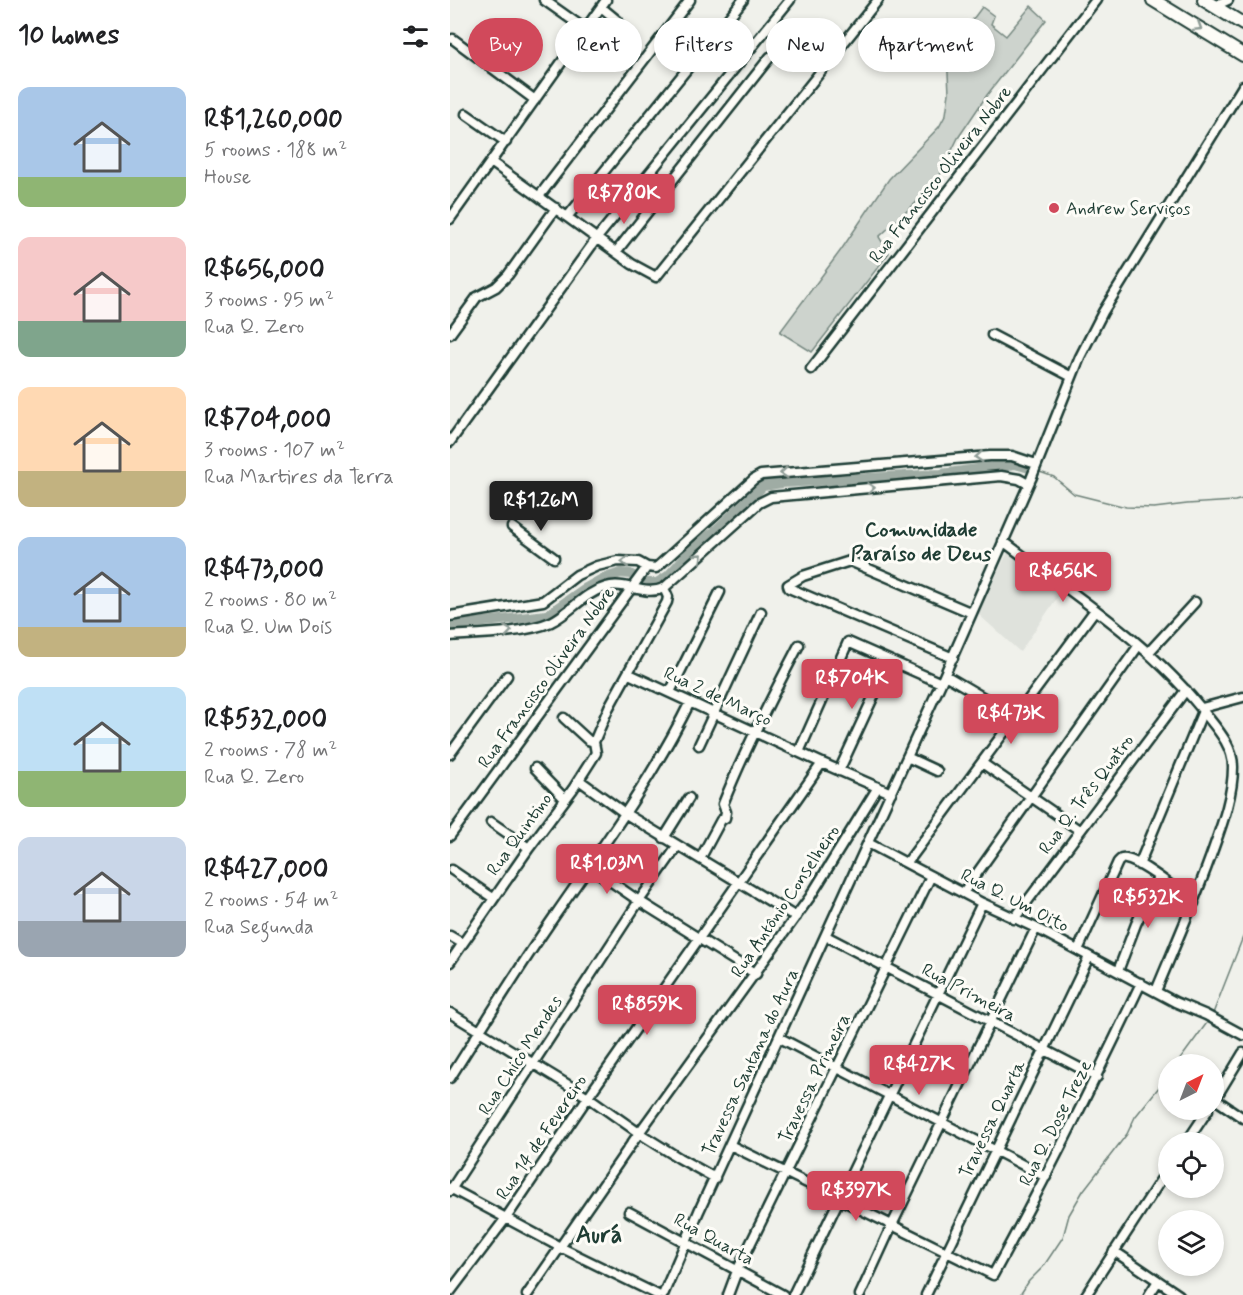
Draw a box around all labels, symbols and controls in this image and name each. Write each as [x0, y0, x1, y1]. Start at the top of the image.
chip: Buy [468, 18, 543, 72]
chip: Rent [555, 18, 642, 72]
chip: Filters [654, 18, 754, 72]
chip: New [766, 18, 846, 72]
chip: Apartment [858, 18, 995, 72]
text: 10 homes [18, 19, 119, 53]
one-way arrow [1192, 19, 1203, 30]
icon: filters [399, 20, 432, 53]
street label: Rua Francisco Oliveira Nobre [864, 81, 1018, 268]
text: R$1,260,000 [204, 103, 343, 137]
icon: home [66, 111, 138, 183]
text: 5 rooms · 188 m² [204, 137, 347, 164]
text: House [204, 164, 251, 191]
pin: R$780K [575, 174, 673, 225]
text: R$780K [588, 180, 660, 207]
place label: Andrew Serviços [1066, 197, 1190, 221]
marker: Andrew Serviços [1047, 201, 1061, 215]
text: R$656,000 [204, 253, 325, 287]
icon: home [66, 261, 138, 333]
text: 3 rooms · 95 m² [204, 287, 334, 314]
text: Rua Q. Zero [204, 314, 304, 341]
text: R$704,000 [204, 403, 331, 437]
icon: home [66, 411, 138, 483]
text: 3 rooms · 107 m² [204, 437, 345, 464]
one-way arrow [974, 450, 983, 463]
text: Rua Martires da Terra [204, 464, 394, 491]
one-way arrow [780, 466, 789, 479]
pin: R$1.26M [486, 481, 596, 532]
one-way arrow [866, 481, 875, 494]
text: R$1.26M [504, 487, 578, 514]
district label: Comunidade Paraíso de Deus [851, 516, 992, 568]
pin: R$656K [1014, 552, 1112, 603]
text: R$473,000 [204, 553, 324, 587]
one-way arrow [692, 553, 703, 564]
one-way arrow [621, 556, 630, 568]
text: R$656K [1029, 558, 1097, 585]
icon: home [66, 561, 138, 633]
street label: Rua Francisco Oliveira Nobre [473, 582, 621, 773]
text: 2 rooms · 80 m² [204, 587, 337, 614]
text: Rua Q. Um Dois [204, 614, 332, 641]
one-way arrow [504, 625, 513, 637]
pin: R$704K [803, 659, 901, 710]
street label: Rua 2 de Março [660, 661, 776, 732]
text: R$704K [816, 665, 888, 692]
pin: R$473K [962, 694, 1060, 745]
text: R$473K [977, 700, 1045, 727]
text: R$532,000 [204, 703, 327, 737]
icon: home [66, 711, 138, 783]
street label: Rua Q. Três Quatro [1034, 730, 1140, 859]
text: 2 rooms · 78 m² [204, 737, 337, 764]
text: Rua Q. Zero [204, 764, 304, 791]
street label: Rua Quintino [482, 788, 558, 881]
street label: Rua Antônio Conselheiro [726, 821, 846, 983]
pin: R$1.03M [552, 844, 662, 895]
text: R$1.03M [570, 850, 644, 877]
text: R$427,000 [204, 853, 329, 887]
icon: home [66, 861, 138, 933]
street label: Rua Q. Um Oito [956, 863, 1073, 939]
pin: R$532K [1099, 878, 1197, 929]
text: R$532K [1113, 884, 1183, 911]
text: 2 rooms · 54 m² [204, 887, 338, 914]
text: Rua Segunda [204, 914, 314, 941]
street label: Rua Primeira [917, 958, 1020, 1028]
street label: Travessa Santana do Aura [697, 965, 805, 1160]
pin: R$859K [598, 985, 696, 1036]
street label: Rua Chico Mendes [473, 991, 569, 1120]
text: R$859K [612, 991, 682, 1018]
street label: Travessa Primeira [773, 1010, 857, 1147]
pin: R$427K [870, 1045, 968, 1096]
text: R$427K [884, 1051, 954, 1078]
north arrow [1158, 1054, 1224, 1120]
map controls [1158, 1054, 1224, 1276]
street label: Travessa Quarta [954, 1056, 1032, 1182]
street label: Rua Q. Dose Treze [1014, 1056, 1098, 1191]
street label: Rua 14 de Fevereiro [491, 1070, 593, 1205]
button: locate [1158, 1132, 1224, 1198]
pin: R$397K [807, 1171, 905, 1222]
text: R$397K [821, 1177, 891, 1204]
street label: Rua Quarta [669, 1208, 758, 1272]
button: layers [1158, 1210, 1224, 1276]
district label: Aurá [576, 1220, 622, 1251]

